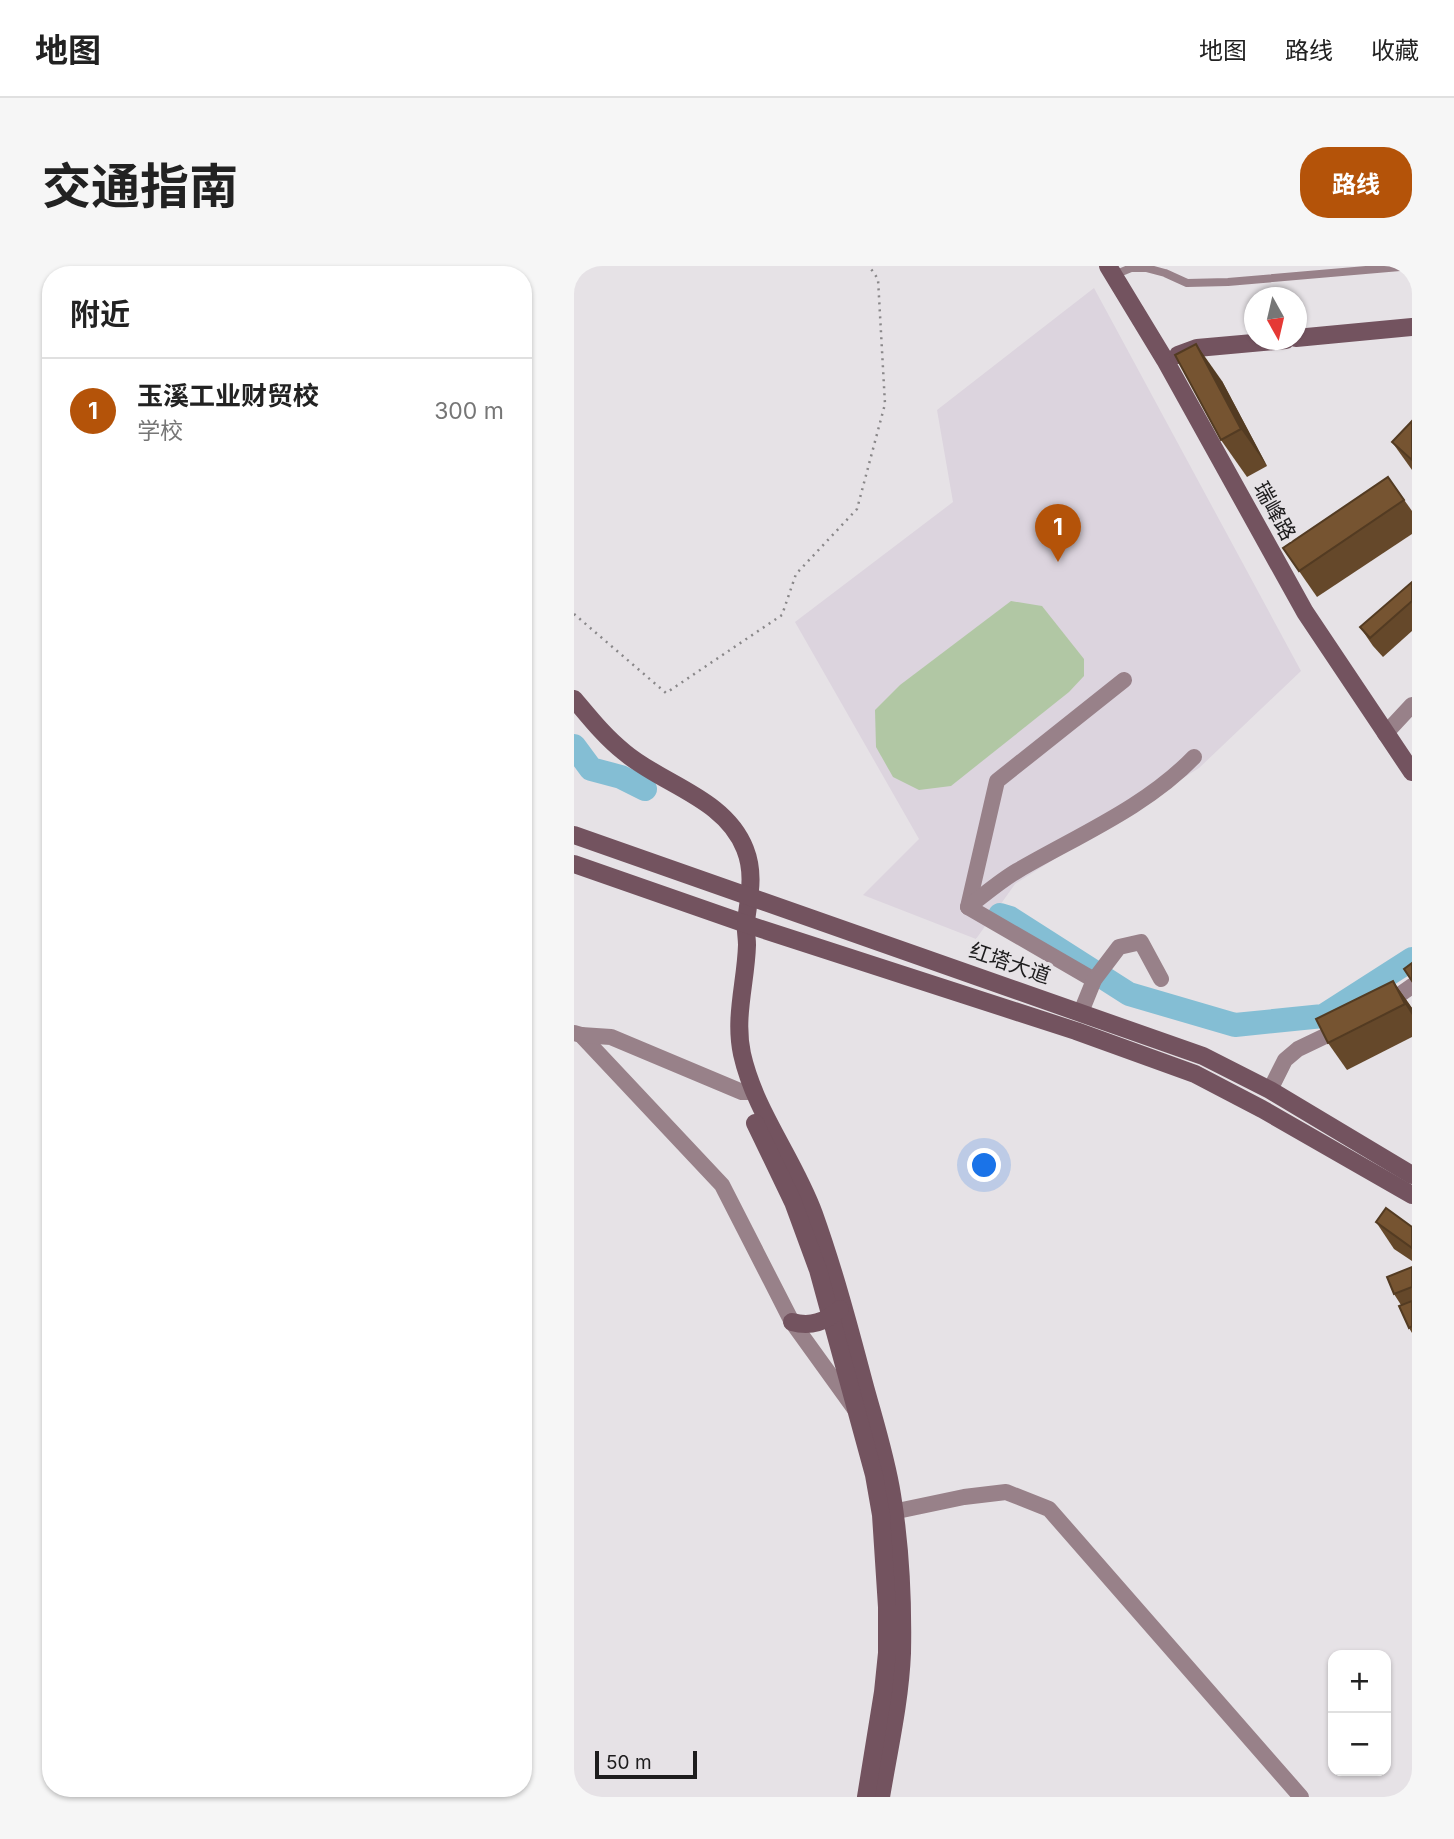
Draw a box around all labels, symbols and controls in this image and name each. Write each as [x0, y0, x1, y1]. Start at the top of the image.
text: 地图 [35, 30, 101, 70]
text: 地图 [1199, 36, 1247, 65]
text: 路线 [1285, 36, 1333, 65]
text: 收藏 [1371, 36, 1419, 65]
button: 路线 [1300, 147, 1412, 218]
text: 交通指南 [42, 157, 238, 216]
north arrow [1244, 287, 1307, 350]
text: 附近 [70, 296, 130, 332]
text: 玉溪工业财贸校 [137, 380, 319, 411]
text: 1 [88, 397, 98, 425]
text: 300 m [434, 397, 504, 425]
text: 学校 [137, 417, 183, 445]
street label: 瑞峰路 [1249, 477, 1301, 545]
pin: 1 [1035, 504, 1081, 562]
street label: 红塔大道 [966, 938, 1054, 988]
your location [967, 1148, 1001, 1182]
map controls [1328, 1650, 1391, 1776]
button: + [1328, 1650, 1391, 1713]
button: − [1328, 1713, 1391, 1776]
scale bar [595, 1748, 696, 1780]
text: 50 m [606, 1751, 652, 1774]

